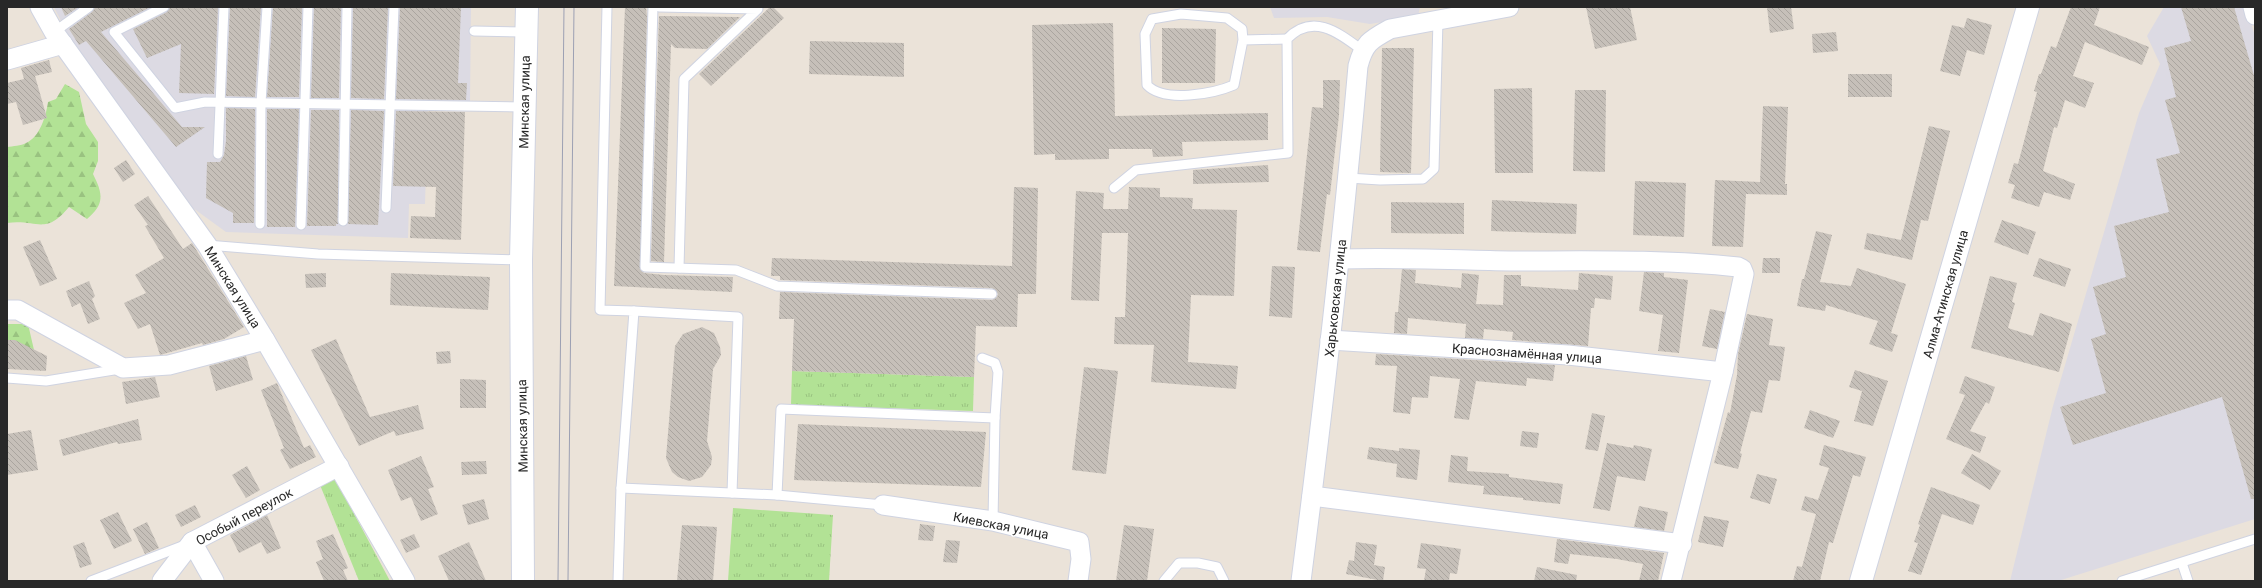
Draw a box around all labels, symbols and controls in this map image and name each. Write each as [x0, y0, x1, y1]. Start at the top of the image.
street label: Минская улица [516, 55, 533, 149]
street label: Алма-Атинская улица [1920, 228, 1971, 360]
street label: Харьковская улица [1322, 238, 1349, 358]
street label: Минская улица [201, 244, 264, 331]
street label: Краснознамённая улица [1452, 341, 1602, 366]
street label: Минская улица [514, 379, 531, 473]
street label: Особый переулок [193, 485, 295, 548]
street label: Киевская улица [952, 509, 1050, 542]

